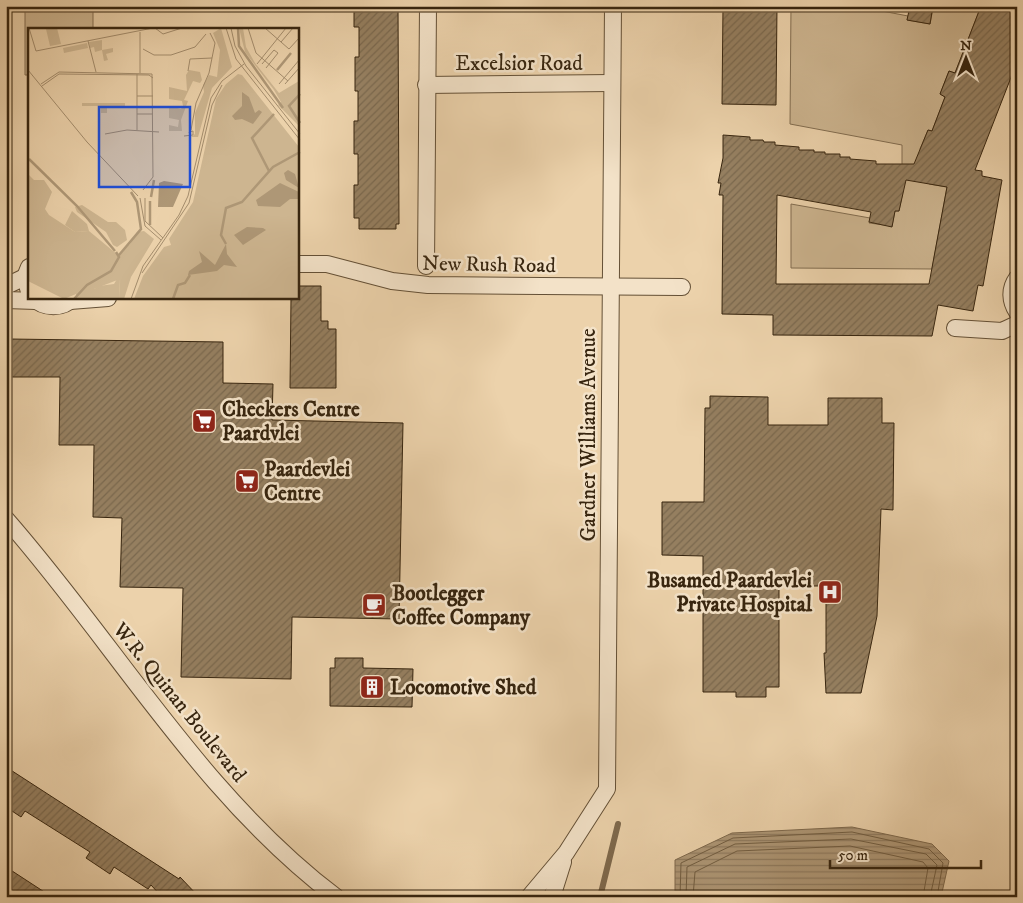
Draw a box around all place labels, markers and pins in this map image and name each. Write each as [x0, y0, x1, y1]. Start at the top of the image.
place label: Checkers Centre Paardvlei [222, 397, 360, 447]
supermarket icon: Checkers Centre Paardvlei [191, 408, 217, 434]
place label: Paardevlei Centre [264, 457, 351, 507]
supermarket icon: Paardevlei Centre [234, 468, 260, 494]
place label: Busamed Paardevlei Private Hospital [647, 568, 813, 618]
hospital icon: Busamed Paardevlei Private Hospital [817, 579, 843, 605]
place label: Bootlegger Coffee Company [392, 581, 531, 631]
cafe icon: Bootlegger Coffee Company [361, 592, 387, 618]
building icon: Locomotive Shed [359, 674, 385, 700]
place label: Locomotive Shed [390, 675, 537, 701]

